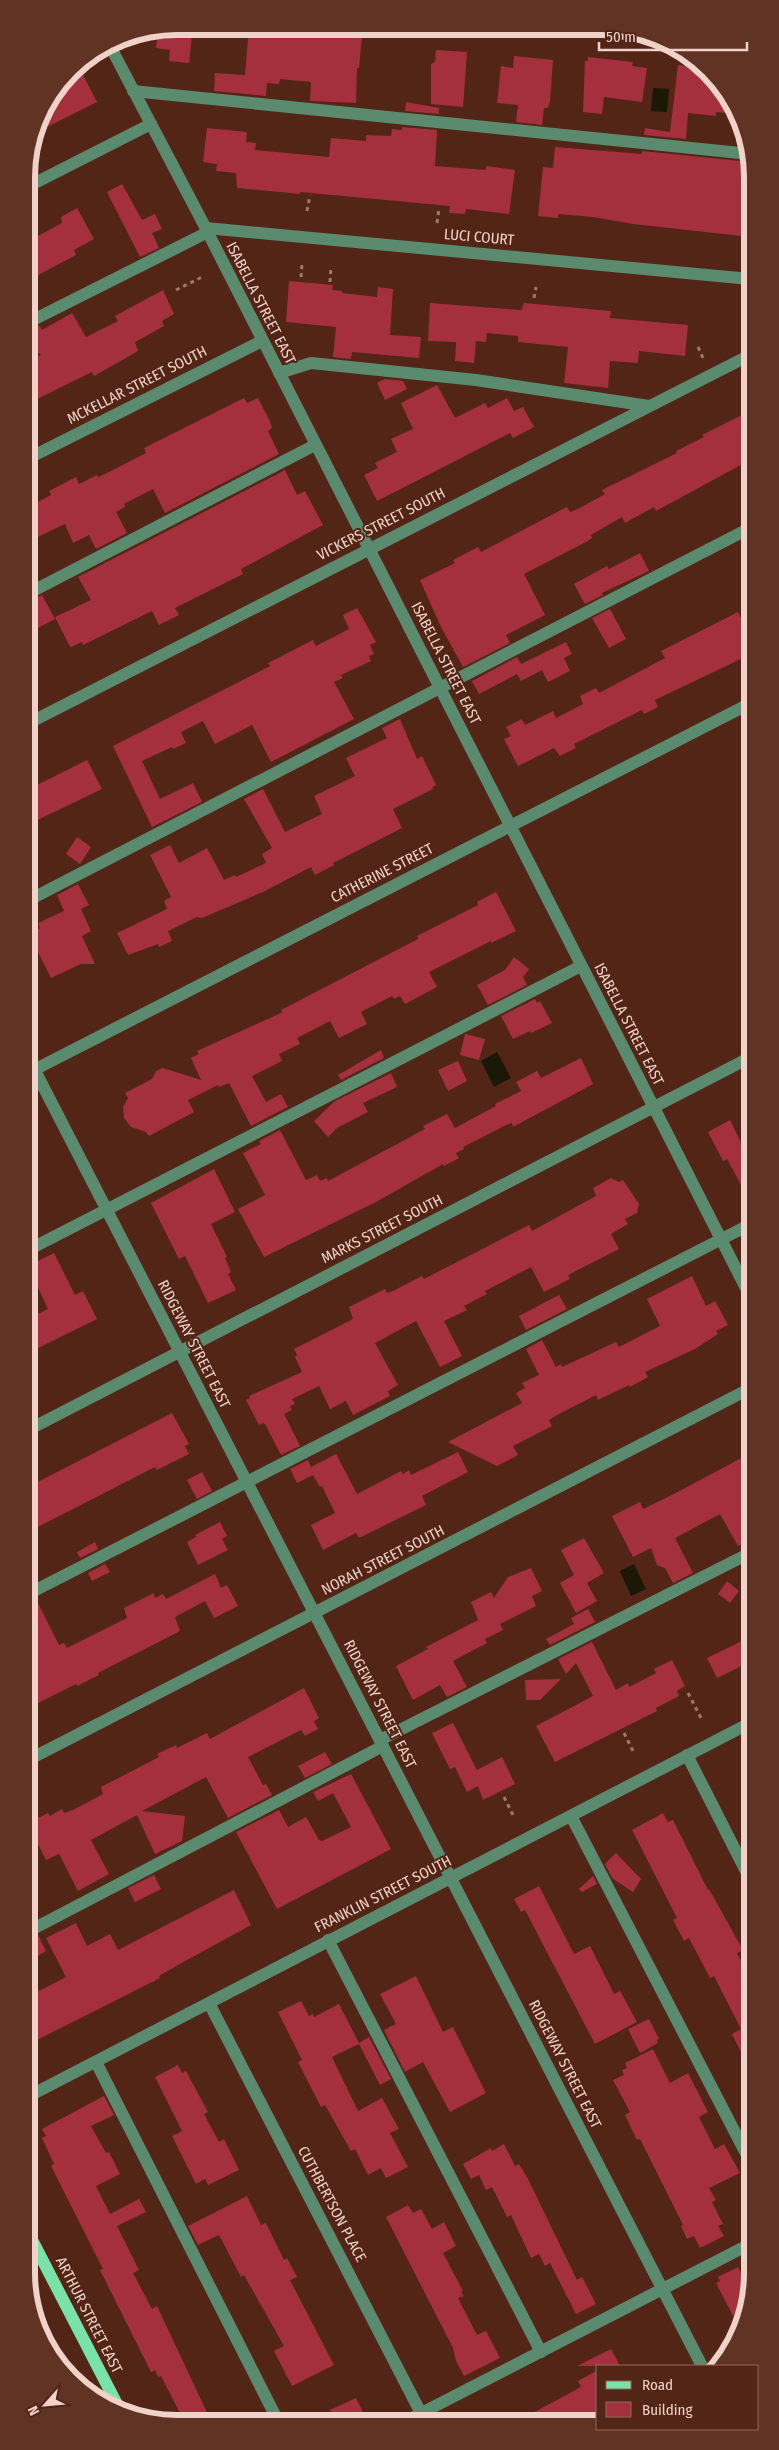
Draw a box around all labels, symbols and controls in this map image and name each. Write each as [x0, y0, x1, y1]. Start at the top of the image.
scale bar [599, 20, 746, 52]
text: 50 m [606, 28, 636, 46]
street label: LUCI COURT [443, 225, 515, 249]
street label: ISABELLA STREET EAST [222, 239, 300, 367]
street label: MCKELLAR STREET SOUTH [64, 342, 210, 428]
street label: VICKERS STREET SOUTH [314, 484, 448, 564]
street label: ISABELLA STREET EAST [407, 599, 485, 727]
street label: CATHERINE STREET [328, 839, 436, 907]
street label: ISABELLA STREET EAST [590, 960, 668, 1088]
street label: MARKS STREET SOUTH [318, 1191, 446, 1267]
street label: RIDGEWAY STREET EAST [154, 1277, 234, 1411]
street label: NORAH STREET SOUTH [318, 1521, 448, 1599]
street label: RIDGEWAY STREET EAST [340, 1637, 420, 1771]
street label: FRANKLIN STREET SOUTH [311, 1852, 455, 1936]
street label: RIDGEWAY STREET EAST [525, 1997, 605, 2131]
street label: CUTHBERTSON PLACE [294, 2143, 370, 2265]
street label: ARTHUR STREET EAST [52, 2254, 126, 2376]
legend [596, 2365, 759, 2430]
text: Road [642, 2376, 673, 2394]
north arrow [20, 2380, 70, 2430]
text: Building [642, 2401, 693, 2419]
text: N [24, 2403, 43, 2418]

